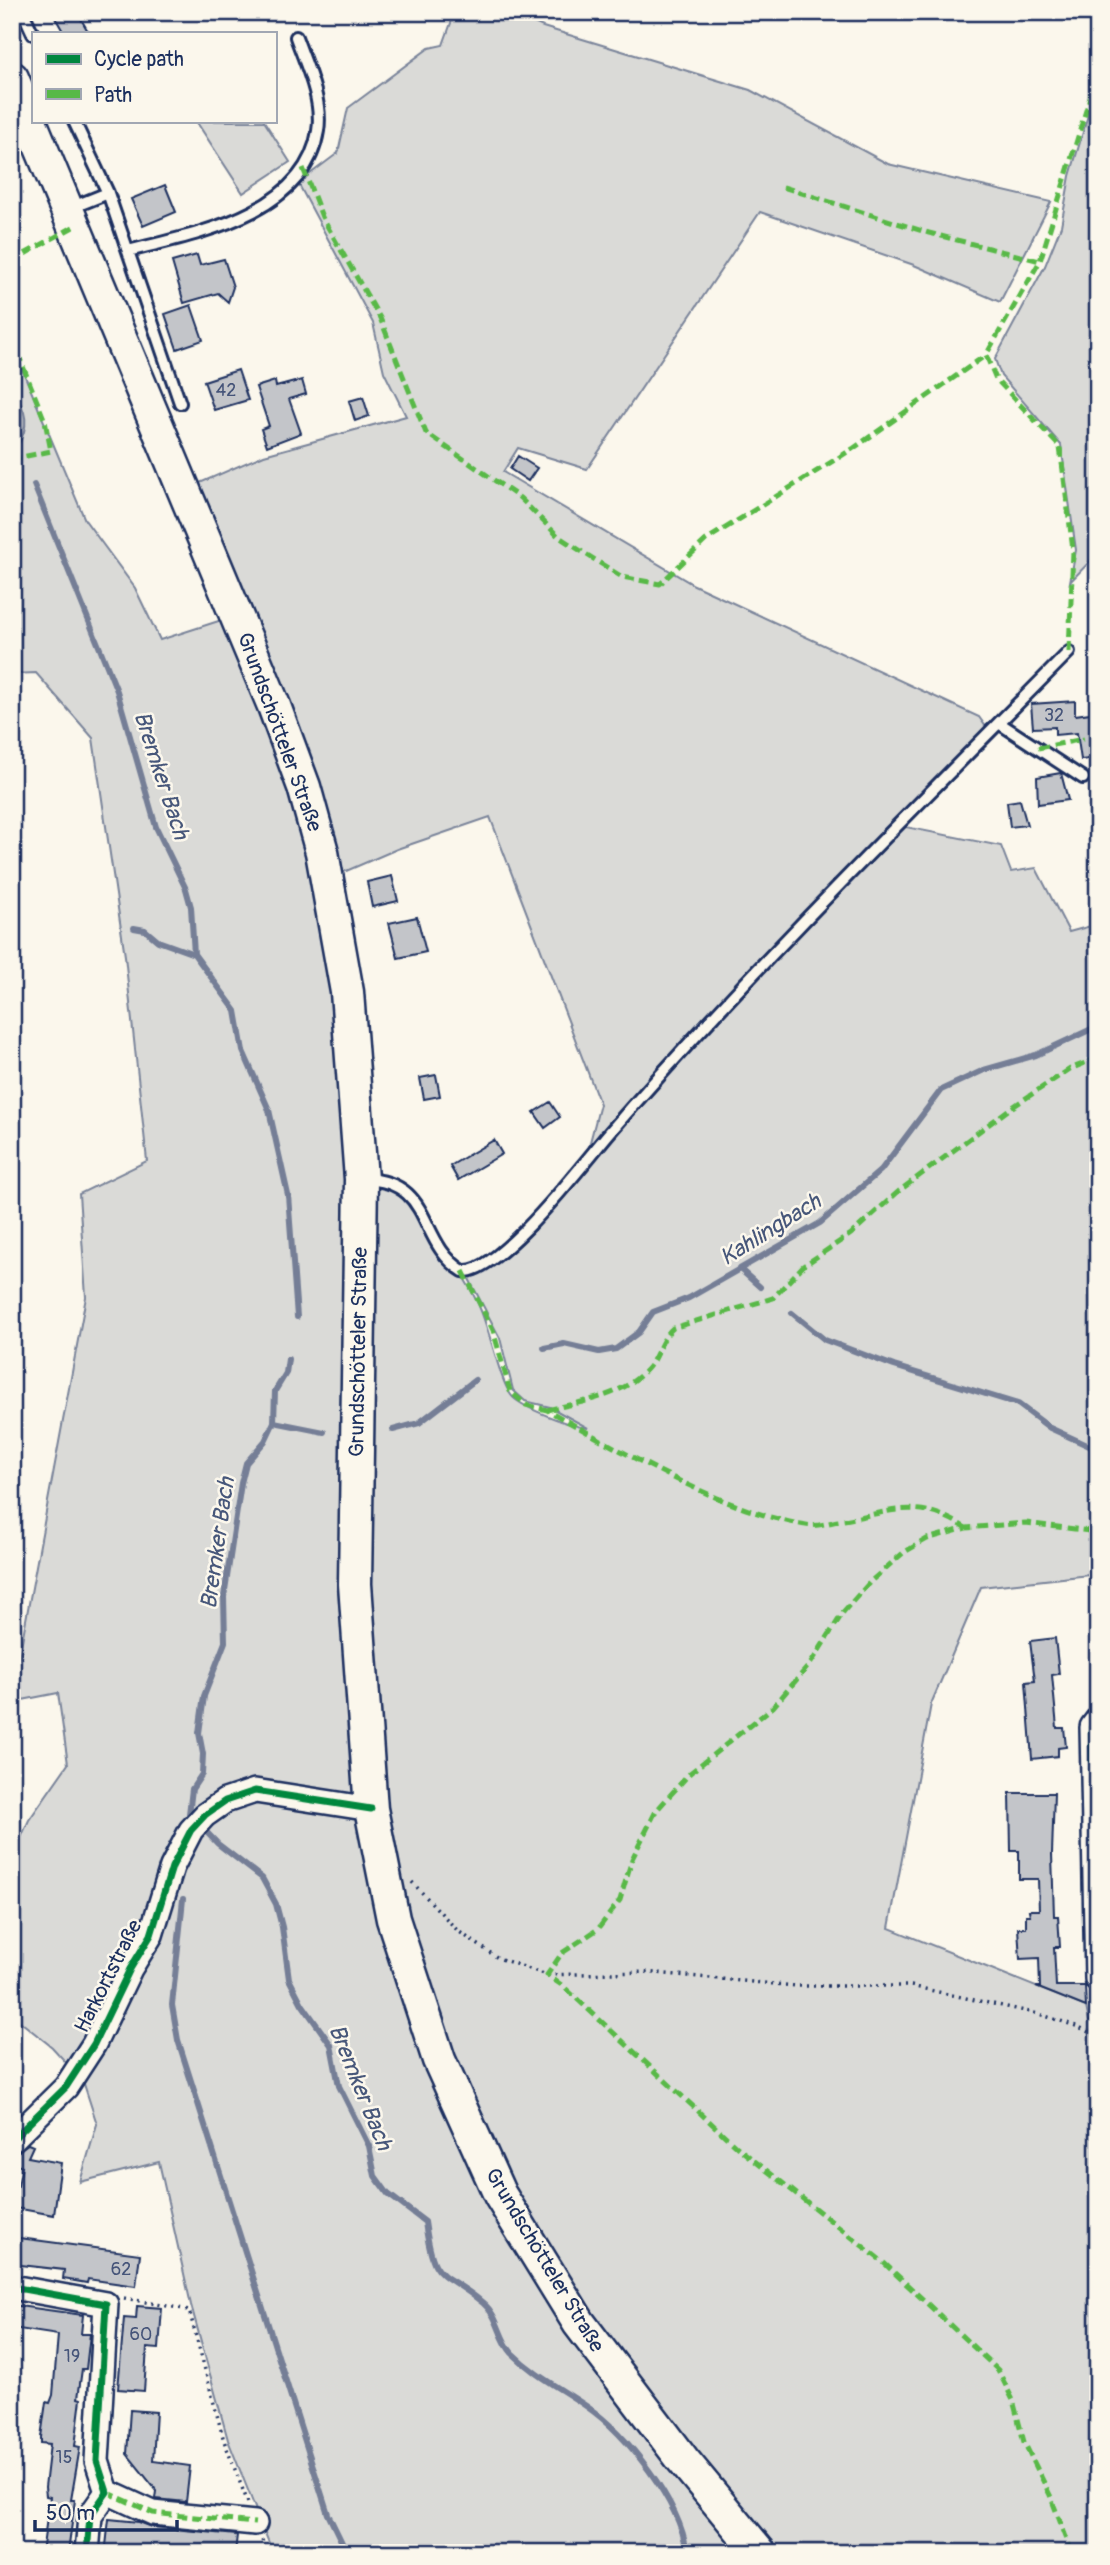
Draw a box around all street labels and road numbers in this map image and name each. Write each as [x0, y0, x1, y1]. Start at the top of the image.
street label: Grundschötteler Straße [231, 629, 328, 836]
street label: Grundschötteler Straße [343, 1246, 374, 1457]
street label: Harkortstraße [68, 1915, 149, 2037]
street label: Grundschötteler Straße [479, 2163, 611, 2358]

